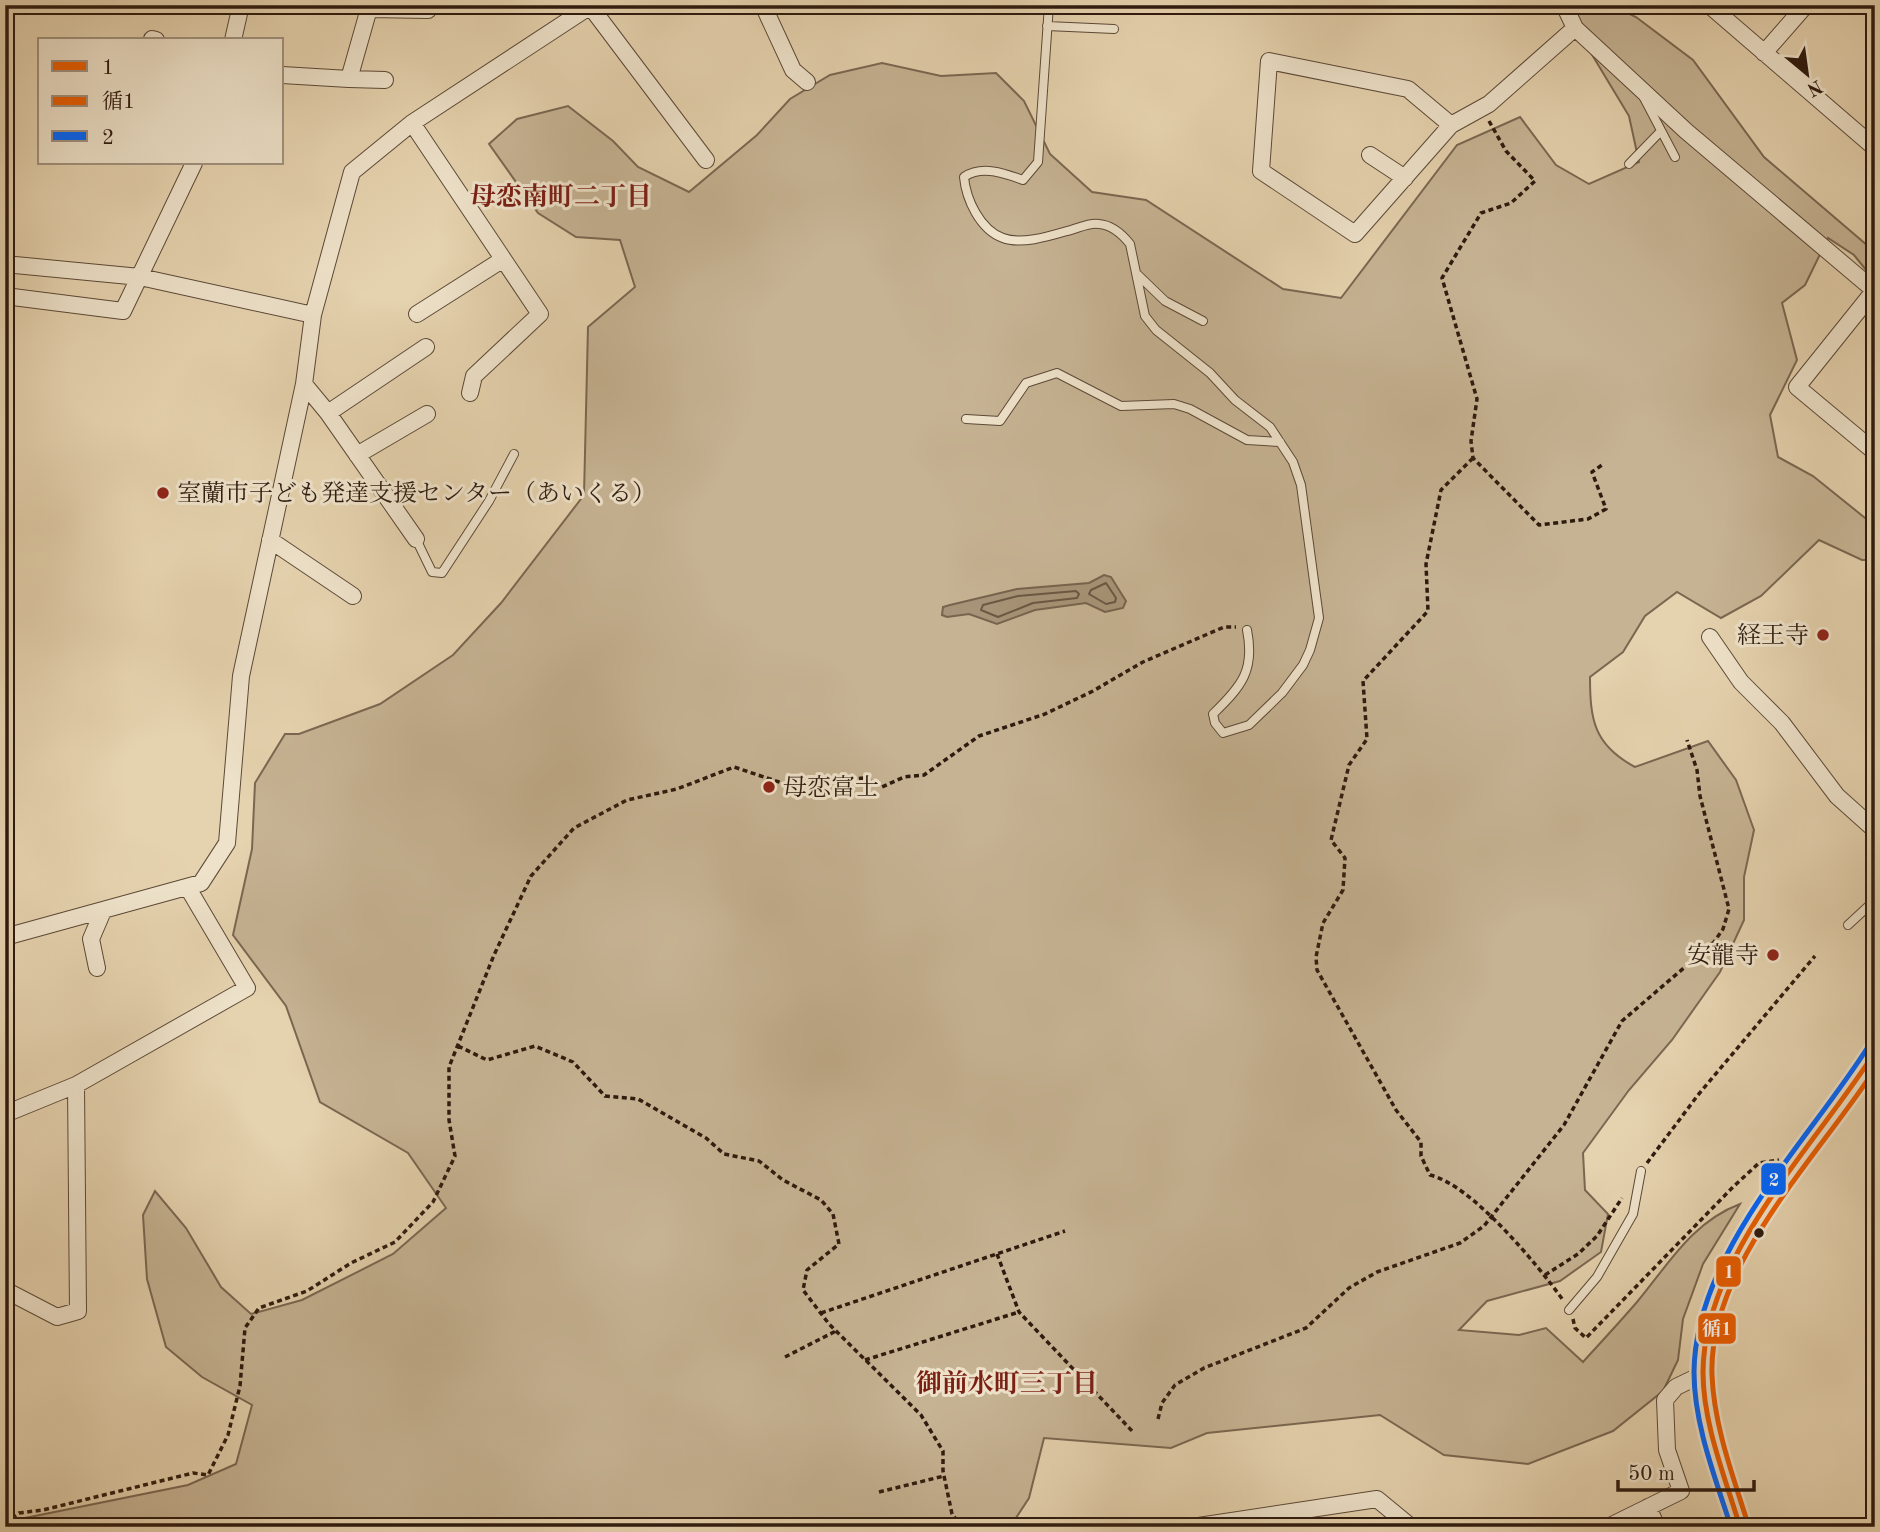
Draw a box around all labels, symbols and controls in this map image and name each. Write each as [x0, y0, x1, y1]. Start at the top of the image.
legend [38, 38, 284, 164]
north arrow [1772, 38, 1842, 108]
text: 1 [102, 58, 114, 79]
text: N [1803, 75, 1825, 99]
text: 循1 [102, 90, 135, 113]
text: 2 [102, 128, 114, 149]
district label: 母恋南町二丁目 [470, 182, 652, 211]
place label: 室蘭市子ども発達支援センター（あいくる） [177, 480, 656, 507]
marker: 室蘭市子ども発達支援センター（あいくる） [155, 485, 171, 501]
place label: 経王寺 [1737, 622, 1809, 649]
marker: 経王寺 [1815, 627, 1831, 643]
place label: 母恋富士 [783, 774, 879, 801]
marker: 母恋富士 [761, 779, 777, 795]
place label: 安龍寺 [1687, 942, 1759, 969]
marker: 安龍寺 [1765, 947, 1781, 963]
line badge: 2 [1760, 1162, 1787, 1196]
text: 2 [1768, 1172, 1780, 1191]
unlabelled marker [1752, 1226, 1766, 1240]
line badge: 1 [1715, 1255, 1742, 1288]
text: 1 [1723, 1264, 1735, 1283]
line badge: 循1 [1697, 1312, 1737, 1345]
text: 循1 [1702, 1318, 1732, 1340]
district label: 御前水町三丁目 [916, 1369, 1098, 1398]
scale bar [1618, 1448, 1754, 1492]
text: 50 m [1628, 1464, 1675, 1485]

